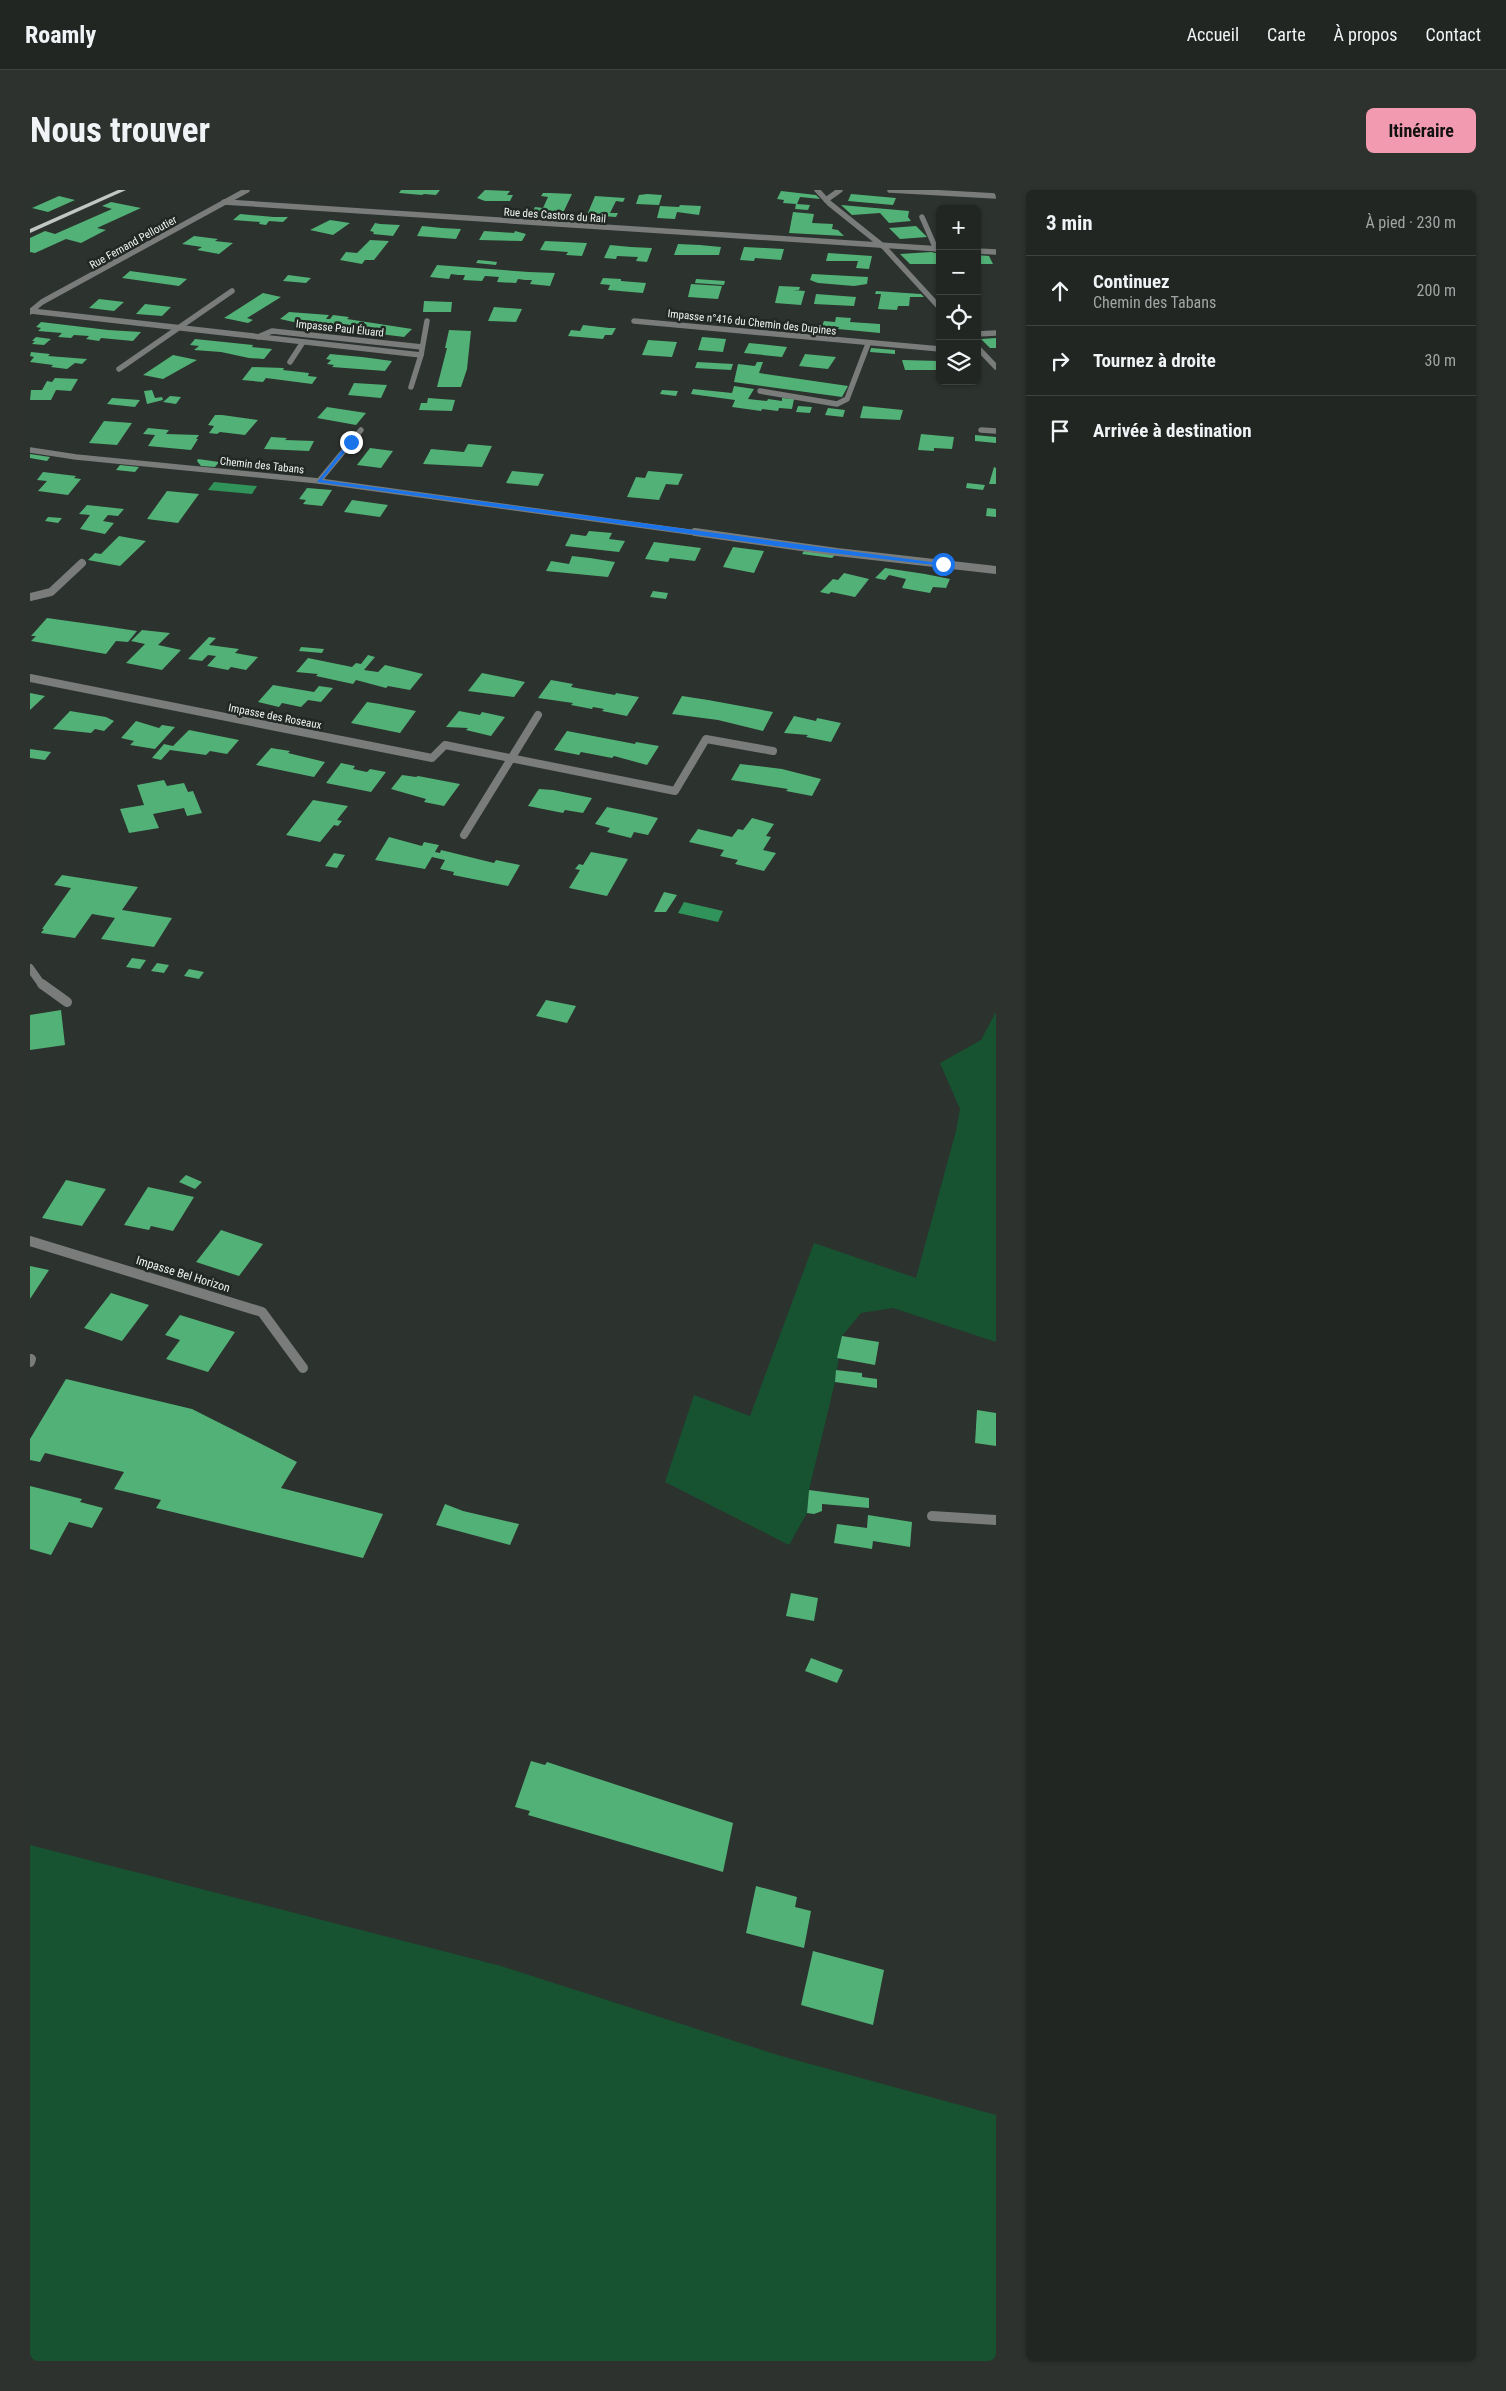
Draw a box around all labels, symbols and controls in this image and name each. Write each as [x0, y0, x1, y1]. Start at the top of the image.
text: Roamly [25, 21, 96, 49]
text: Accueil [1187, 24, 1239, 45]
text: Carte [1267, 24, 1306, 45]
text: À propos [1334, 24, 1397, 45]
text: Contact [1425, 24, 1481, 45]
button: Itinéraire [1366, 108, 1476, 153]
text: Nous trouver [30, 110, 210, 151]
street label: Rue des Castors du Rail [503, 205, 607, 226]
map controls [936, 205, 981, 385]
button: + [936, 205, 981, 250]
text: 3 min [1046, 211, 1093, 235]
street label: Rue Fernand Pelloutier [87, 213, 180, 272]
text: À pied · 230 m [1365, 213, 1456, 232]
button: − [936, 250, 981, 295]
text: Continuez [1093, 270, 1170, 293]
icon: ahead [1046, 277, 1074, 305]
text: 200 m [1417, 281, 1456, 300]
text: Chemin des Tabans [1093, 293, 1216, 312]
button: locate [936, 295, 981, 340]
street label: Impasse n°416 du Chemin des Dupines [667, 307, 837, 338]
street label: Impasse Paul Éluard [295, 317, 385, 340]
button: layers [936, 340, 981, 385]
icon: right [1046, 347, 1074, 375]
text: Tournez à droite [1093, 349, 1216, 372]
text: 30 m [1424, 351, 1456, 370]
icon: arrive [1046, 417, 1074, 445]
text: Arrivée à destination [1093, 419, 1252, 442]
route end [340, 431, 363, 454]
street label: Chemin des Tabans [219, 455, 305, 476]
route start [932, 553, 955, 576]
street label: Impasse des Roseaux [227, 701, 323, 732]
street label: Impasse Bel Horizon [134, 1253, 232, 1295]

